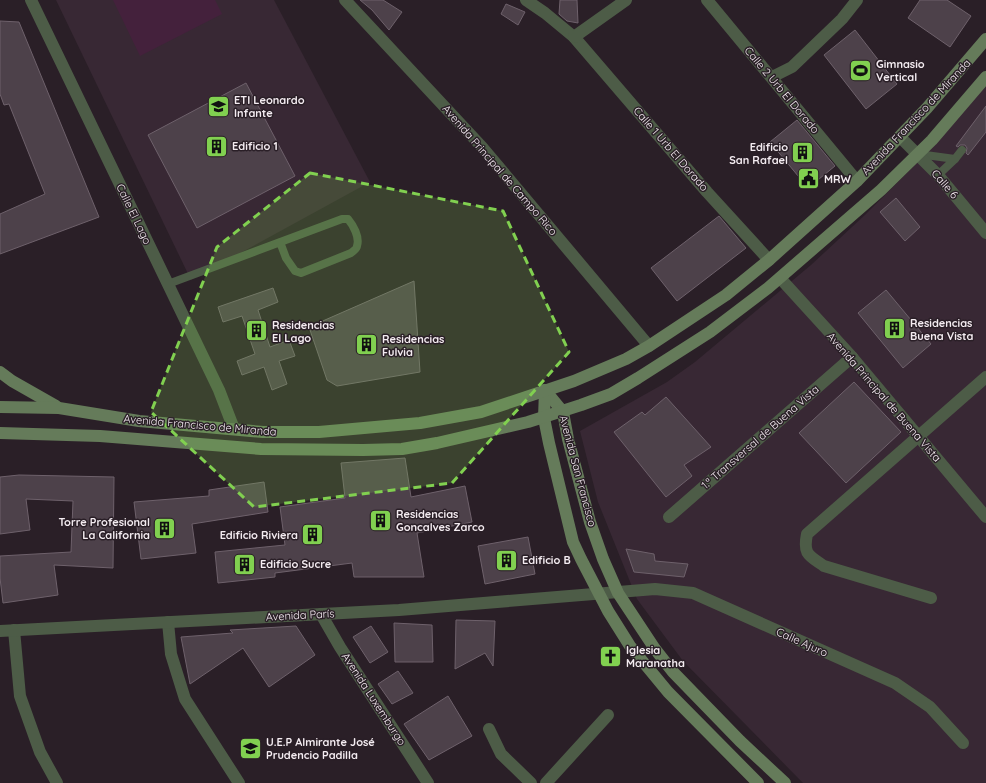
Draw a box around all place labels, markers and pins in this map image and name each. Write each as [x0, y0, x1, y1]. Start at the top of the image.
sports icon: Gimnasio Vertical [847, 57, 873, 83]
place label: Gimnasio Vertical [876, 57, 925, 84]
school or university icon: ETI Leonardo Infante [205, 93, 231, 119]
place label: ETI Leonardo Infante [234, 93, 305, 120]
building icon: Edificio 1 [204, 133, 230, 159]
place label: Edificio 1 [232, 139, 278, 153]
place label: Edificio San Rafael [729, 140, 788, 167]
building icon: Edificio San Rafael [790, 140, 816, 166]
public building icon: MRW [796, 166, 822, 192]
place label: MRW [824, 172, 852, 186]
building icon: Residencias Buena Vista [881, 316, 907, 342]
place label: Residencias Buena Vista [910, 316, 974, 343]
building icon: Residencias El Lago [243, 318, 269, 344]
place label: Residencias El Lago [272, 318, 334, 345]
building icon: Residencias Fulvia [354, 332, 380, 358]
place label: Residencias Fulvia [382, 332, 444, 359]
building icon: Residencias Goncalves Zarco [368, 507, 394, 533]
place label: Residencias Goncalves Zarco [396, 507, 485, 534]
place label: Torre Profesional La California [59, 515, 150, 542]
building icon: Torre Profesional La California [152, 515, 178, 541]
building icon: Edificio Riviera [300, 522, 326, 548]
place label: Edificio Riviera [220, 528, 298, 542]
building icon: Edificio B [493, 547, 519, 573]
building icon: Edificio Sucre [232, 551, 258, 577]
place label: Edificio B [522, 553, 571, 567]
place label: Edificio Sucre [260, 557, 332, 571]
church icon: Iglesia Maranatha [597, 643, 623, 669]
place label: Iglesia Maranatha [626, 643, 685, 670]
school or university icon: U.E.P Almirante José Prudencio Padilla [238, 735, 264, 761]
place label: U.E.P Almirante José Prudencio Padilla [266, 735, 375, 762]

